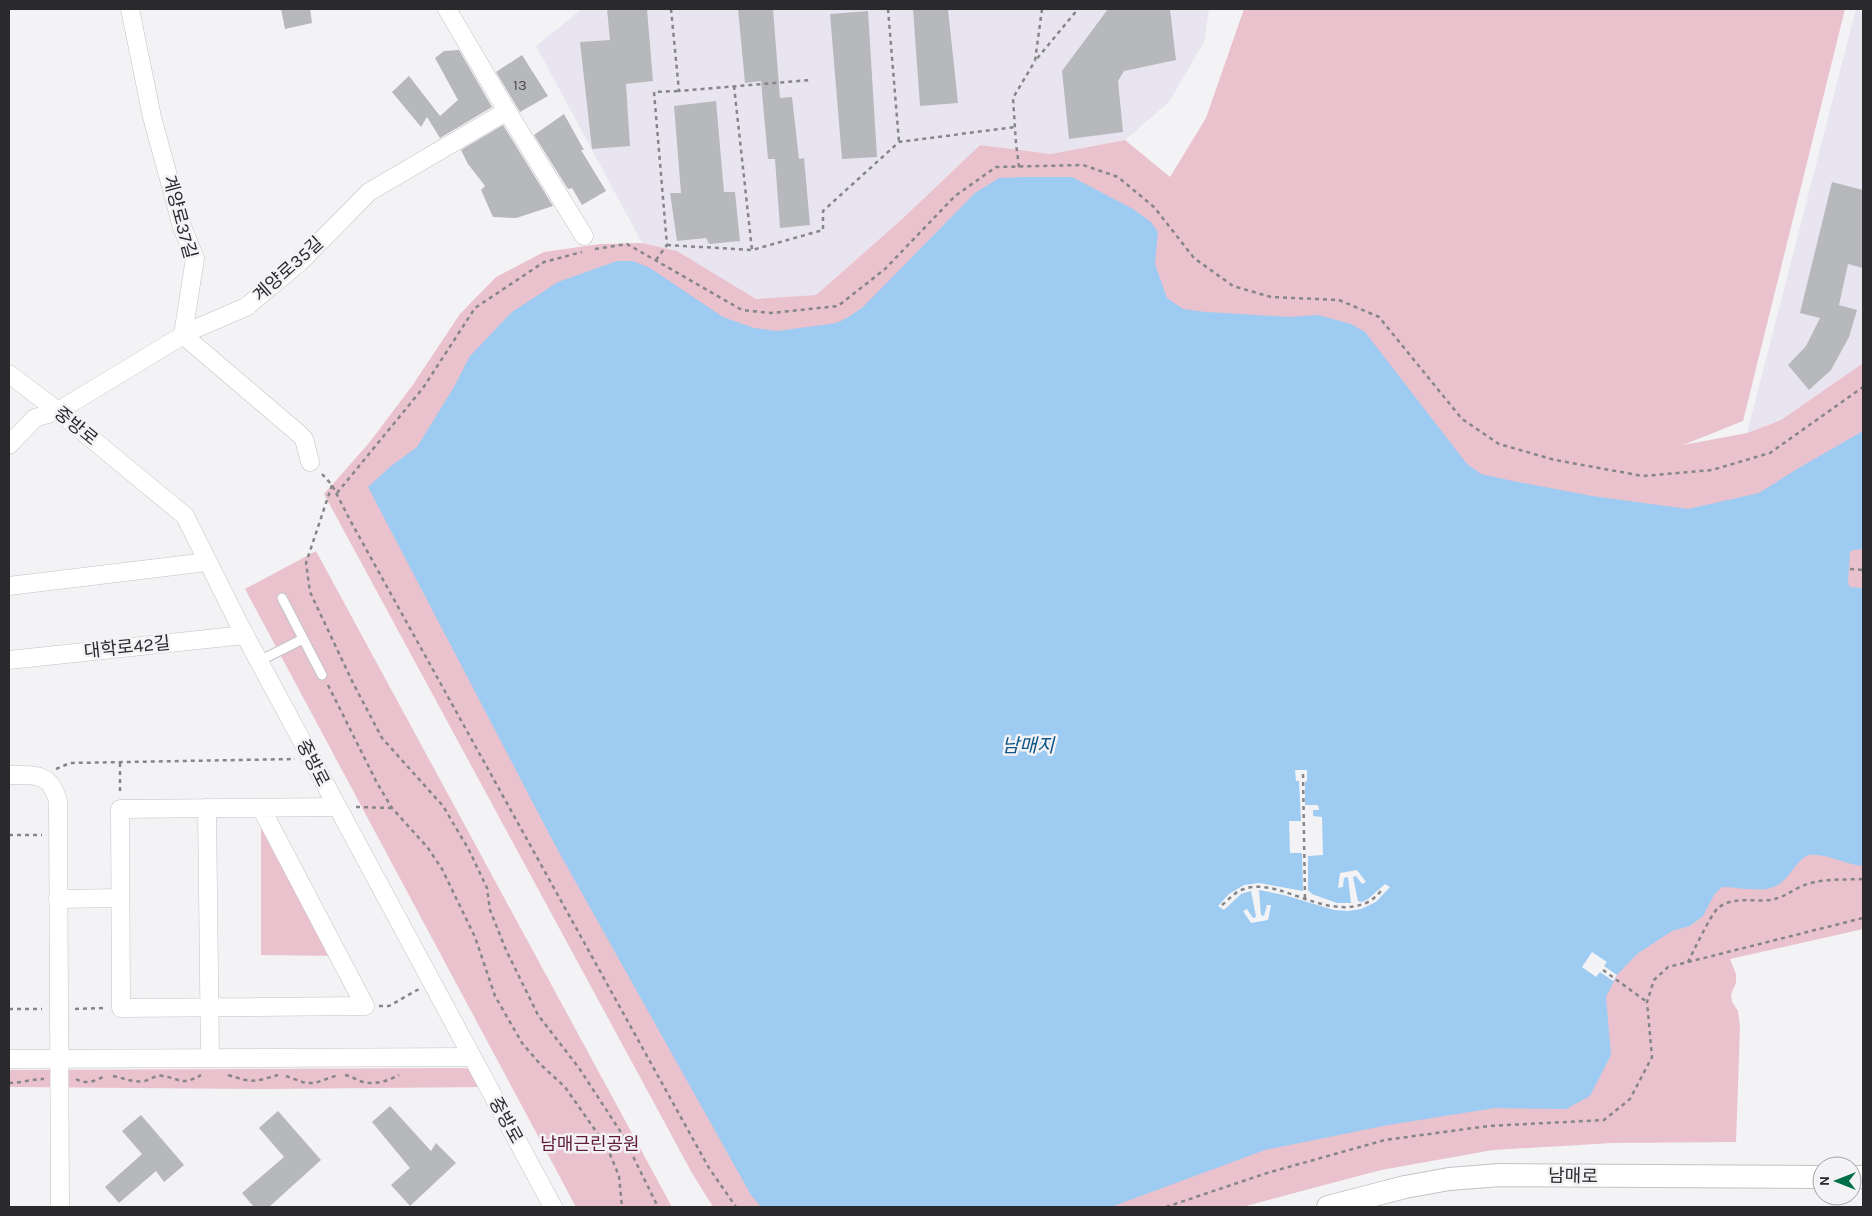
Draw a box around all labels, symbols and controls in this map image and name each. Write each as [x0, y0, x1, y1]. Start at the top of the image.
house number: 13 [513, 76, 527, 94]
street label: 계양로37길 [158, 173, 202, 261]
street label: 계양로35길 [248, 232, 328, 306]
street label: 중방로 [50, 402, 102, 450]
street label: 대학로42길 [83, 632, 171, 662]
water label: 남매지 [1002, 735, 1056, 757]
street label: 중방로 [292, 736, 334, 790]
street label: 중방로 [484, 1093, 528, 1147]
park label: 남매근린공원 [540, 1133, 640, 1155]
north arrow [1812, 1156, 1862, 1206]
street label: 남매로 [1548, 1165, 1598, 1187]
text: N [1816, 1176, 1833, 1186]

